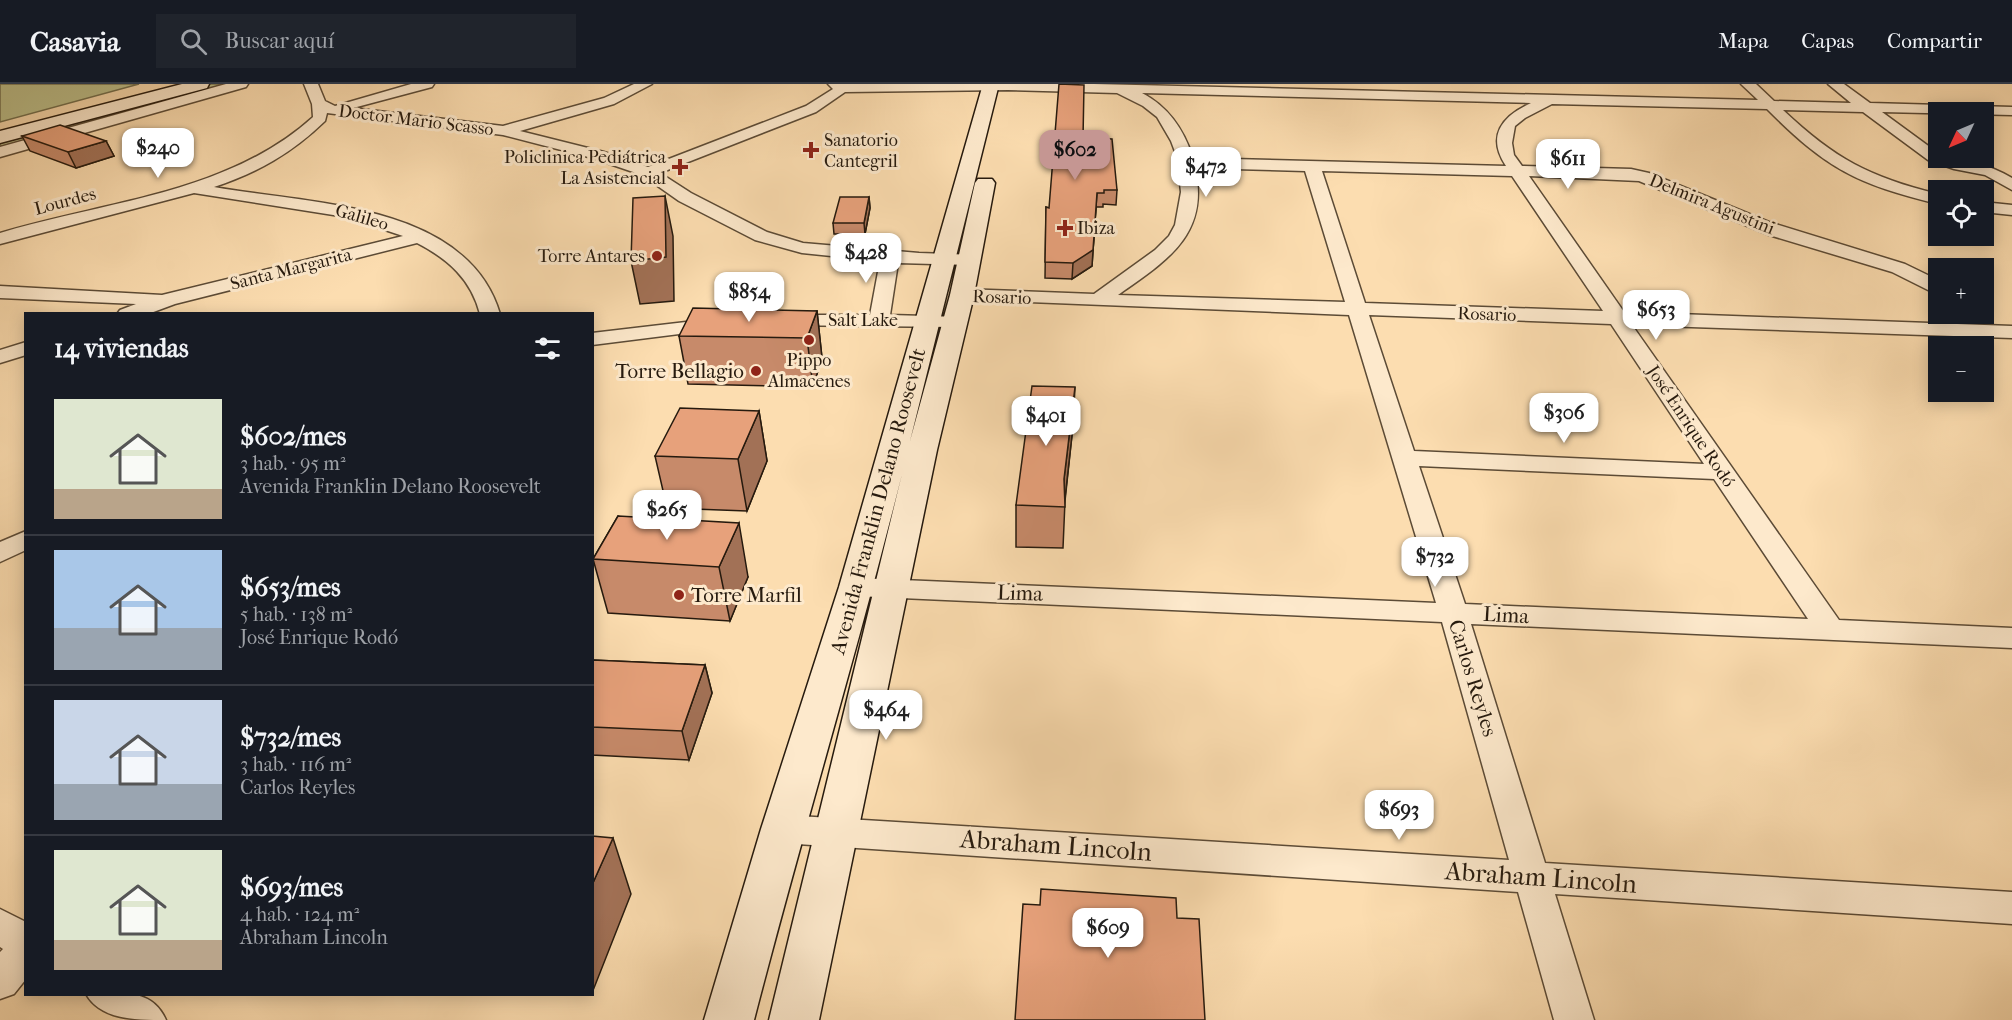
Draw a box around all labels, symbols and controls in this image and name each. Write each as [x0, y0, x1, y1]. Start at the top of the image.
search box [156, 14, 576, 68]
text: Casavia [30, 25, 120, 58]
icon: search [177, 25, 210, 58]
text: Buscar aquí [225, 28, 334, 54]
text: Mapa [1718, 29, 1768, 53]
text: Capas [1801, 29, 1854, 53]
text: Compartir [1887, 29, 1982, 53]
street label: Doctor Mario Scasso [337, 101, 495, 140]
north arrow [1928, 102, 1994, 168]
map controls [1928, 102, 1994, 402]
pin: $240 [122, 128, 194, 179]
place label: Sanatorio Cantegril [824, 130, 898, 172]
pin: $602 [1039, 130, 1111, 181]
text: $240 [136, 136, 180, 159]
text: $602 [1053, 138, 1097, 161]
pin: $611 [1532, 139, 1604, 190]
marker: Sanatorio Cantegril [802, 141, 820, 159]
place label: Policlinica Pediátrica La Asistencial [504, 147, 667, 189]
pin: $472 [1170, 147, 1242, 198]
text: $611 [1550, 147, 1586, 170]
text: $472 [1185, 155, 1227, 178]
marker: Policlinica Pediátrica La Asistencial [671, 158, 689, 176]
street label: Delmira Agustini [1646, 170, 1778, 239]
button: locate [1928, 180, 1994, 246]
street label: Lourdes [32, 183, 99, 220]
street label: Galileo [333, 200, 391, 235]
place label: Ibiza [1077, 218, 1116, 239]
marker: Ibiza [1058, 221, 1072, 235]
pin: $428 [830, 233, 902, 284]
text: $428 [844, 241, 888, 264]
street label: Santa Margarita [228, 244, 355, 295]
place label: Torre Antares [538, 246, 645, 267]
marker: Torre Antares [650, 249, 664, 263]
button: + [1928, 258, 1994, 324]
pin: $854 [713, 272, 785, 323]
text: $854 [728, 280, 770, 303]
street label: Rosario [972, 286, 1032, 309]
pin: $653 [1620, 290, 1692, 341]
text: $653 [1637, 298, 1675, 321]
street label: Rosario [1457, 303, 1517, 326]
street label: Salt Lake [828, 310, 898, 331]
icon: filters [531, 332, 564, 365]
text: 14 viviendas [54, 333, 189, 364]
marker: Pippo Almacenes [802, 333, 816, 347]
button: − [1928, 336, 1994, 402]
street label: Avenida Franklin Delano Roosevelt [825, 345, 931, 658]
place label: Pippo Almacenes [767, 350, 851, 392]
place label: Torre Bellagio [615, 359, 744, 383]
street label: José Enrique Rodó [1641, 360, 1739, 491]
marker: Torre Bellagio [749, 364, 763, 378]
pin: $306 [1528, 393, 1600, 444]
pin: $401 [1010, 396, 1082, 447]
text: $306 [1543, 401, 1585, 424]
text: $401 [1026, 404, 1066, 427]
text: $602/mes [240, 421, 346, 452]
icon: home [102, 423, 174, 495]
text: 3 hab. · 95 m² [240, 452, 346, 475]
text: Avenida Franklin Delano Roosevelt [240, 475, 541, 498]
pin: $265 [631, 490, 703, 541]
text: $265 [647, 498, 687, 521]
pin: $732 [1399, 537, 1471, 588]
text: $732 [1415, 545, 1455, 568]
text: $653/mes [240, 572, 341, 603]
icon: home [102, 574, 174, 646]
street label: Lima [997, 580, 1044, 606]
place label: Torre Marfil [691, 583, 802, 607]
marker: Torre Marfil [672, 588, 686, 602]
street label: Lima [1482, 602, 1530, 628]
text: 5 hab. · 138 m² [240, 603, 352, 626]
street label: Carlos Reyles [1444, 617, 1502, 740]
text: José Enrique Rodó [240, 626, 398, 649]
pin: $464 [850, 690, 922, 741]
text: $464 [863, 698, 909, 721]
text: $732/mes [240, 722, 341, 753]
icon: home [102, 724, 174, 796]
text: 3 hab. · 116 m² [240, 753, 351, 776]
text: Carlos Reyles [240, 776, 355, 799]
pin: $693 [1363, 790, 1435, 841]
text: $693 [1379, 798, 1419, 821]
street label: Abraham Lincoln [958, 823, 1153, 868]
street label: Abraham Lincoln [1443, 855, 1638, 900]
text: $693/mes [240, 872, 343, 903]
icon: home [102, 874, 174, 946]
text: 4 hab. · 124 m² [240, 903, 359, 926]
pin: $609 [1072, 908, 1144, 959]
text: $609 [1086, 916, 1130, 939]
text: Abraham Lincoln [240, 926, 388, 949]

